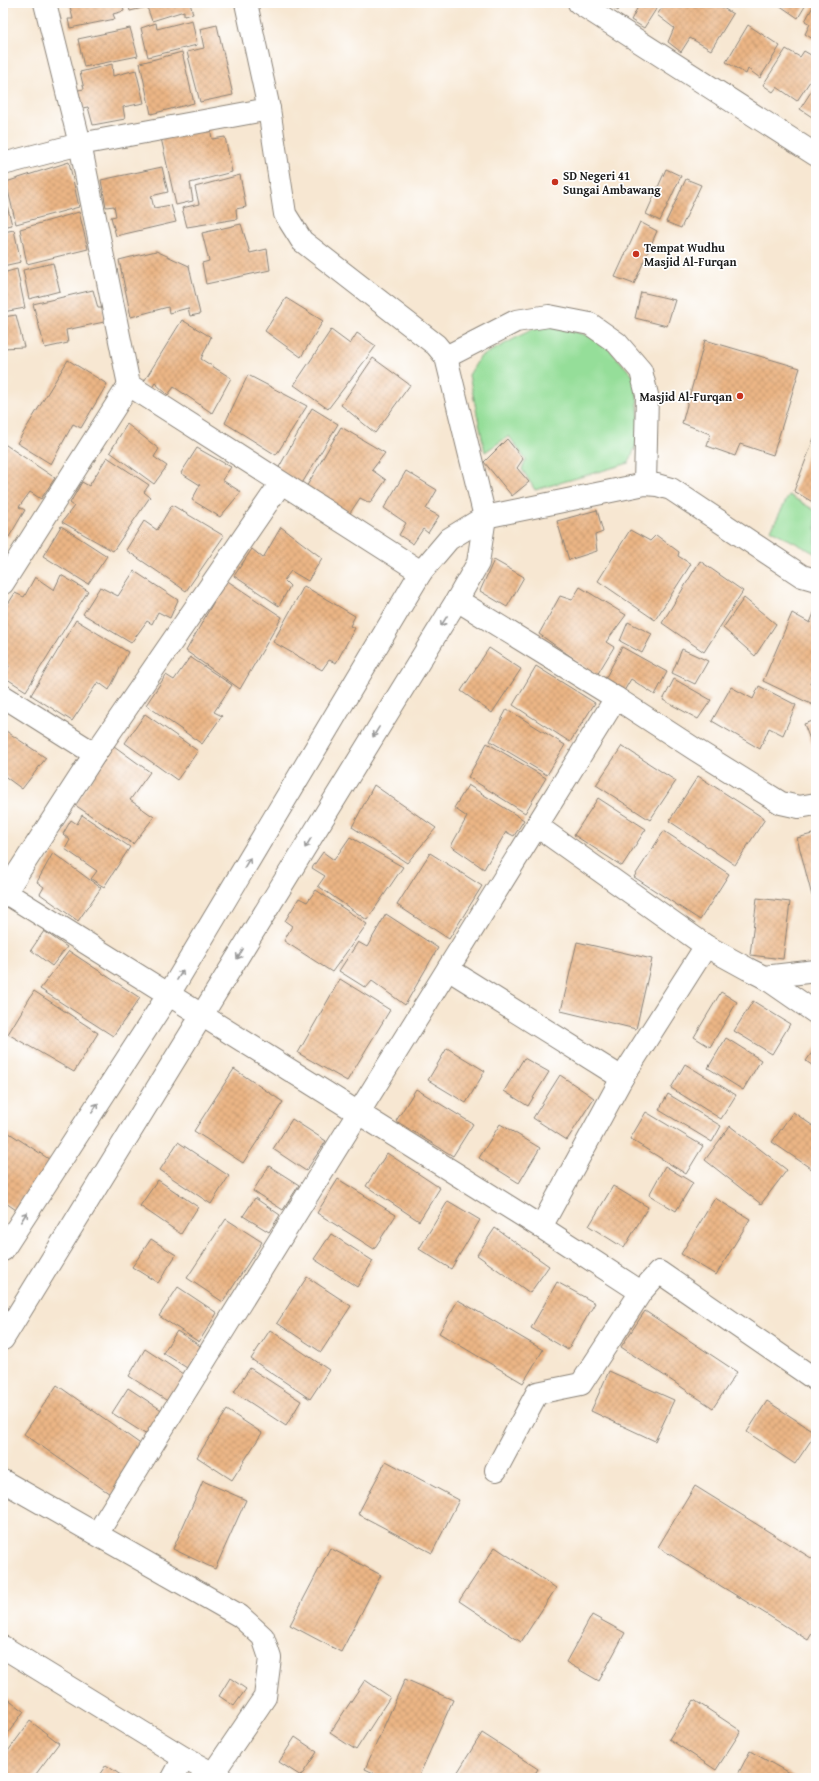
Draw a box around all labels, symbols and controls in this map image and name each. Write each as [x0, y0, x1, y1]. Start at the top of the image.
place label: SD Negeri 41 Sungai Ambawang [563, 167, 661, 198]
marker: SD Negeri 41 Sungai Ambawang [550, 177, 560, 187]
place label: Tempat Wudhu Masjid Al-Furqan [644, 239, 737, 270]
marker: Tempat Wudhu Masjid Al-Furqan [631, 249, 641, 259]
place label: Masjid Al-Furqan [639, 388, 732, 405]
marker: Masjid Al-Furqan [735, 391, 745, 401]
one-way arrow [440, 615, 448, 627]
one-way arrow [372, 726, 380, 738]
one-way arrow [304, 837, 312, 849]
one-way arrow [243, 858, 251, 869]
one-way arrow [236, 948, 245, 959]
one-way arrow [177, 969, 185, 981]
one-way arrow [91, 1103, 99, 1114]
one-way arrow [20, 1212, 28, 1223]

